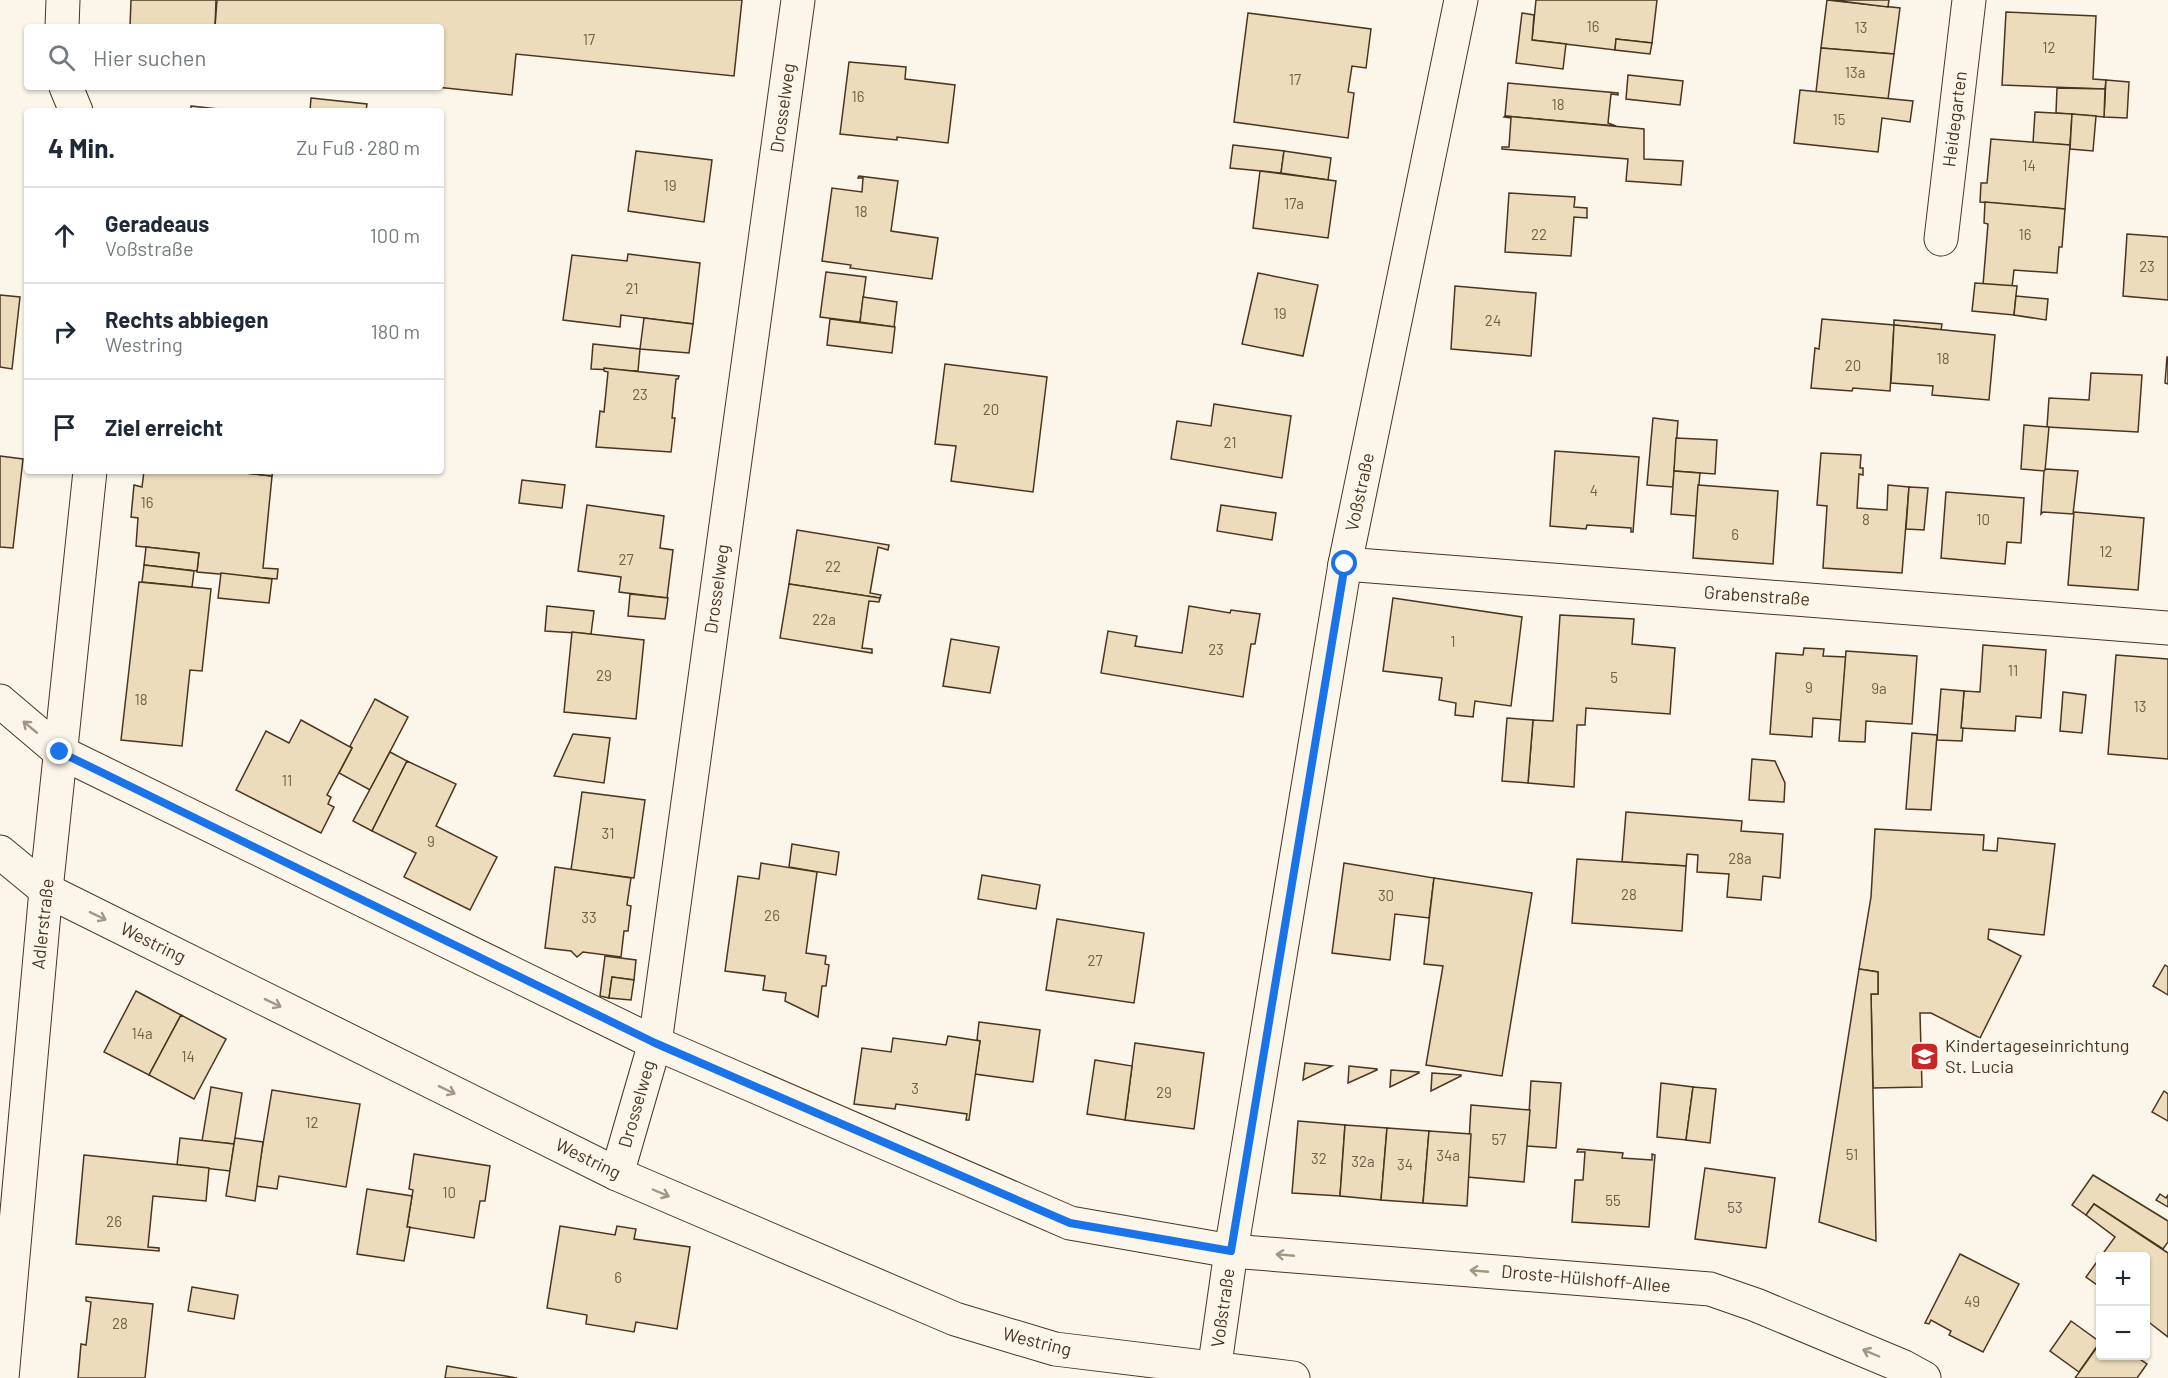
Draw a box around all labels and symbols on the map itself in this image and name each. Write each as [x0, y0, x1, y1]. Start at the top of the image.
house number: 16 [1587, 17, 1599, 35]
house number: 13 [1855, 18, 1867, 36]
house number: 17 [583, 30, 595, 48]
house number: 12 [2042, 38, 2056, 56]
street label: Drosselweg [765, 62, 799, 154]
house number: 13a [1845, 63, 1865, 81]
house number: 17 [1289, 70, 1301, 88]
street label: Heidegarten [1937, 70, 1971, 168]
house number: 16 [852, 87, 864, 105]
house number: 18 [1551, 95, 1565, 113]
house number: 15 [1833, 110, 1845, 128]
house number: 14 [2022, 156, 2036, 174]
house number: 19 [663, 176, 677, 194]
house number: 17a [1284, 194, 1304, 212]
house number: 18 [854, 202, 868, 220]
house number: 22 [1531, 225, 1547, 243]
house number: 16 [2019, 225, 2031, 243]
house number: 23 [2139, 257, 2155, 275]
house number: 21 [625, 279, 639, 297]
house number: 19 [1273, 304, 1287, 322]
house number: 24 [1485, 311, 1501, 329]
house number: 18 [1936, 349, 1950, 367]
house number: 20 [1845, 356, 1861, 374]
house number: 23 [632, 385, 648, 403]
house number: 20 [983, 400, 999, 418]
house number: 21 [1223, 433, 1237, 451]
street label: Voßstraße [1340, 451, 1378, 533]
house number: 4 [1590, 481, 1598, 499]
house number: 16 [141, 493, 153, 511]
house number: 8 [1862, 510, 1870, 528]
house number: 10 [1976, 510, 1990, 528]
house number: 6 [1731, 525, 1739, 543]
house number: 12 [2099, 542, 2113, 560]
street label: Drosselweg [699, 543, 733, 635]
house number: 27 [618, 550, 634, 568]
route start [1331, 550, 1357, 576]
house number: 22 [825, 557, 841, 575]
street label: Grabenstraße [1703, 580, 1811, 610]
house number: 22a [812, 610, 836, 628]
house number: 1 [1450, 632, 1456, 650]
house number: 23 [1208, 640, 1224, 658]
house number: 11 [2008, 661, 2018, 679]
house number: 29 [596, 666, 612, 684]
house number: 5 [1610, 668, 1618, 686]
house number: 9 [1805, 678, 1813, 696]
house number: 9a [1871, 679, 1887, 697]
house number: 18 [134, 690, 148, 708]
house number: 13 [2134, 697, 2146, 715]
one-way arrow [22, 720, 38, 733]
route end [46, 738, 72, 764]
house number: 11 [282, 771, 292, 789]
house number: 31 [602, 824, 614, 842]
house number: 9 [427, 832, 435, 850]
house number: 28a [1728, 849, 1752, 867]
street label: Adlerstraße [26, 877, 58, 970]
house number: 28 [1621, 885, 1637, 903]
house number: 30 [1378, 886, 1394, 904]
house number: 26 [764, 906, 780, 924]
house number: 33 [581, 908, 597, 926]
one-way arrow [89, 911, 107, 923]
street label: Westring [117, 917, 190, 967]
house number: 27 [1087, 951, 1103, 969]
one-way arrow [263, 998, 281, 1009]
house number: 14a [131, 1024, 153, 1042]
place label: Kindertageseinrichtung St. Lucia [1945, 1034, 2129, 1077]
school or university icon: Kindertageseinrichtung St. Lucia [1908, 1040, 1940, 1072]
house number: 14 [181, 1047, 195, 1065]
street label: Drosselweg [613, 1057, 659, 1150]
house number: 3 [911, 1079, 919, 1097]
house number: 29 [1156, 1083, 1172, 1101]
one-way arrow [438, 1084, 456, 1096]
house number: 12 [305, 1113, 319, 1131]
house number: 57 [1492, 1130, 1506, 1148]
street label: Westring [552, 1133, 625, 1183]
house number: 51 [1846, 1145, 1858, 1163]
house number: 34a [1436, 1146, 1460, 1164]
house number: 32 [1311, 1149, 1327, 1167]
house number: 32a [1351, 1152, 1375, 1170]
house number: 34 [1397, 1155, 1413, 1173]
house number: 10 [442, 1183, 456, 1201]
one-way arrow [651, 1188, 669, 1199]
house number: 55 [1605, 1191, 1621, 1209]
house number: 53 [1727, 1198, 1743, 1216]
house number: 26 [106, 1212, 122, 1230]
one-way arrow [1275, 1249, 1295, 1260]
street label: Droste-Hülshoff-Allee [1500, 1260, 1672, 1296]
one-way arrow [1470, 1265, 1489, 1276]
street label: Voßstraße [1206, 1267, 1238, 1349]
house number: 6 [614, 1268, 622, 1286]
house number: 49 [1964, 1292, 1980, 1310]
house number: 28 [112, 1314, 128, 1332]
street label: Westring [1001, 1322, 1074, 1360]
one-way arrow [1862, 1347, 1881, 1358]

